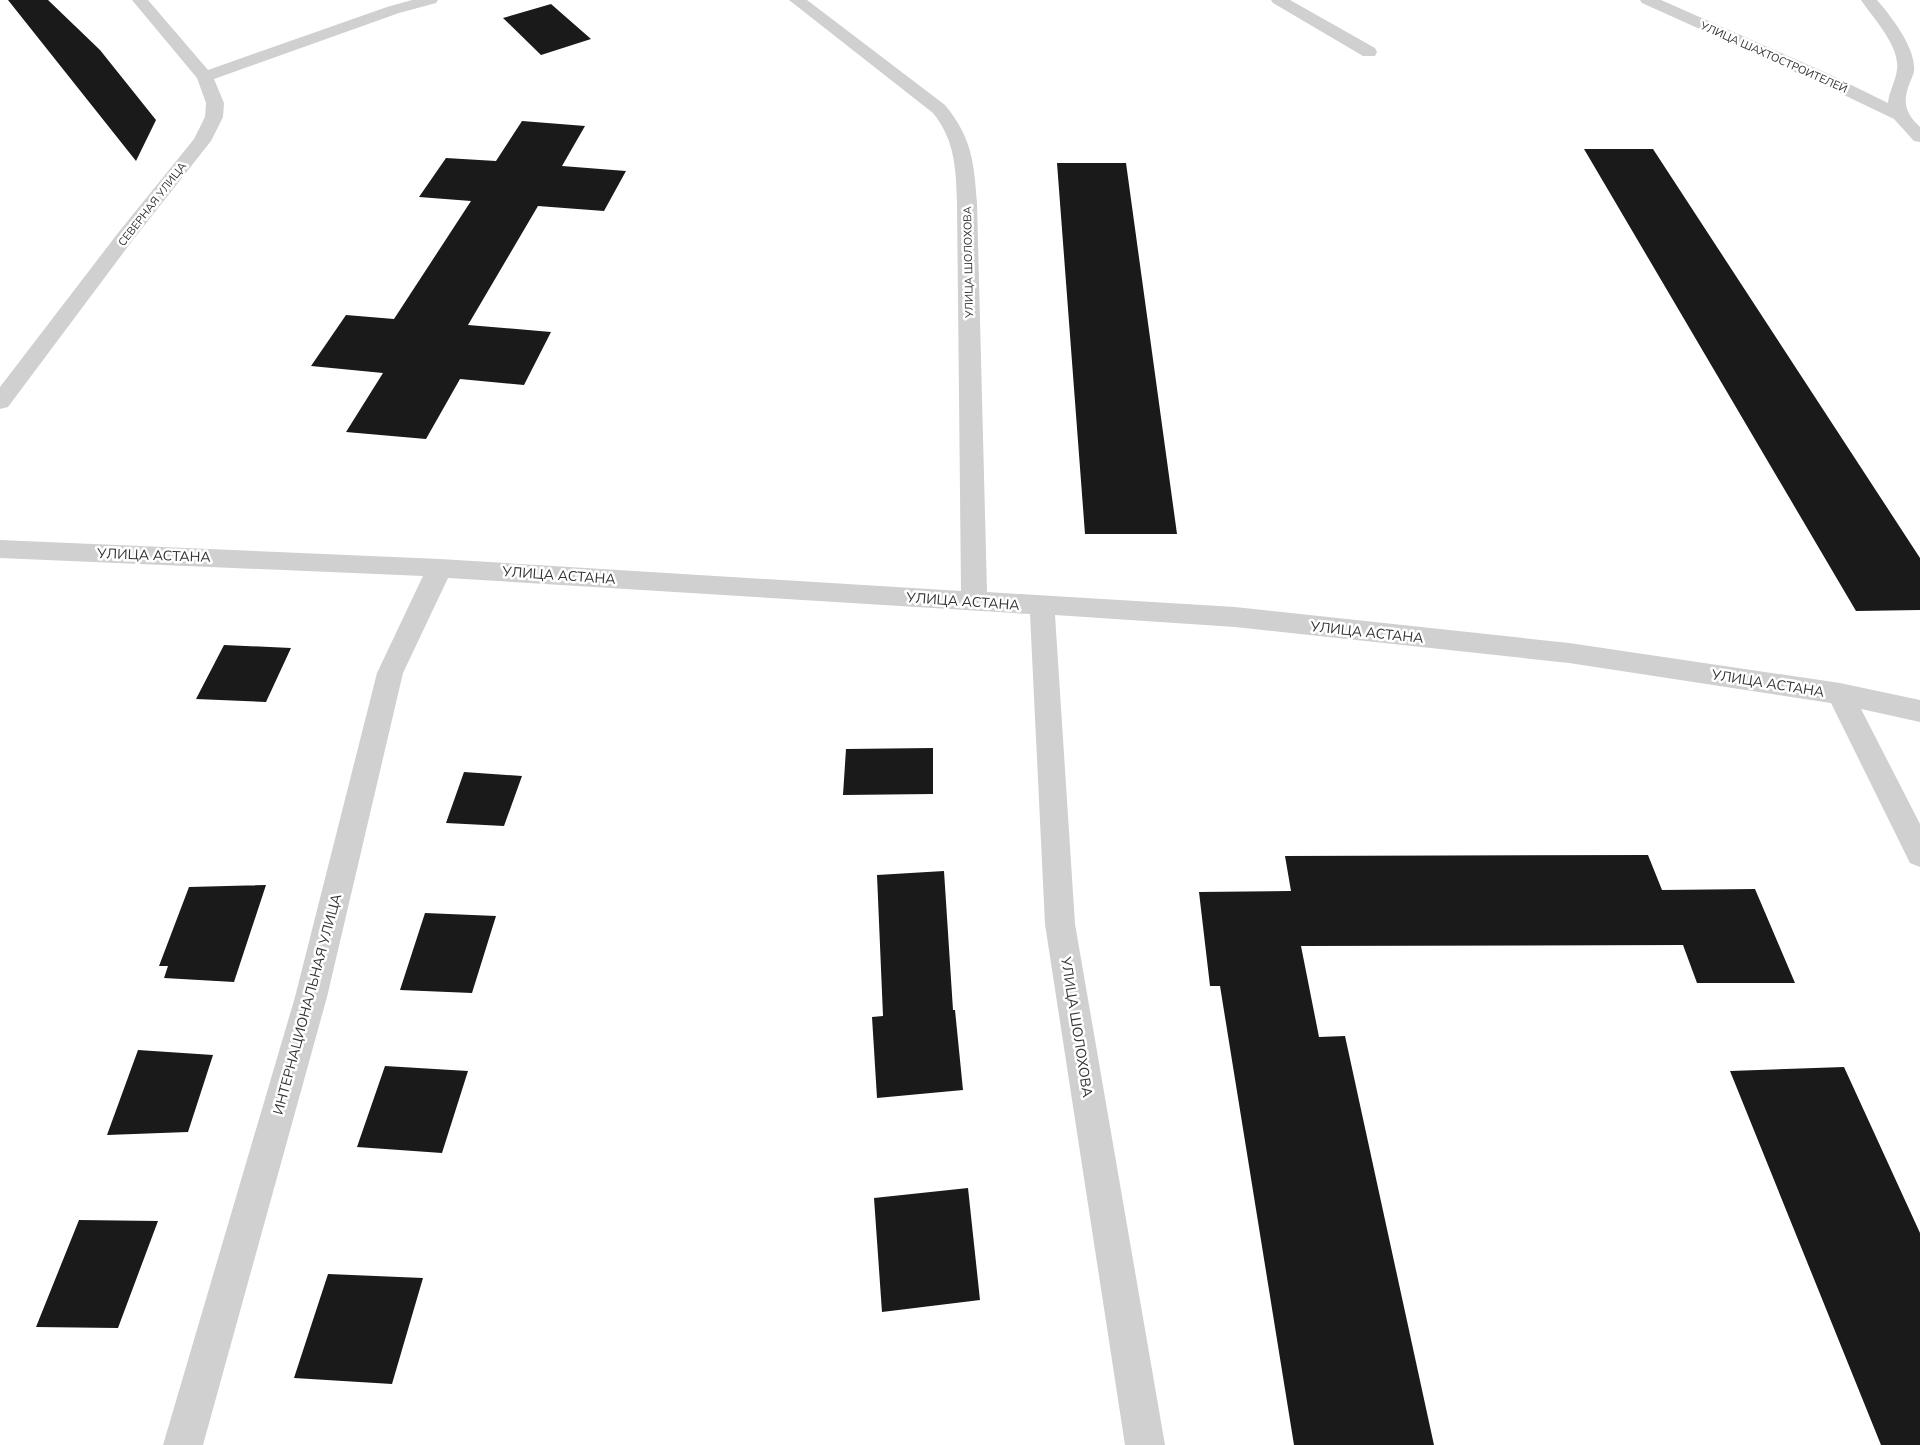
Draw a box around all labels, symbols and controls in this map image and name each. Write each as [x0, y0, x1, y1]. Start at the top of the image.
street label: УЛИЦА ШАХТОСТРОИТЕЛЕЙ [1697, 18, 1850, 96]
street label: СЕВЕРНАЯ УЛИЦА [115, 159, 189, 249]
street label: УЛИЦА ШОЛОХОВА [960, 206, 976, 319]
street label: УЛИЦА АСТАНА [96, 544, 212, 566]
street label: УЛИЦА АСТАНА [501, 562, 617, 588]
street label: УЛИЦА АСТАНА [905, 588, 1021, 614]
street label: УЛИЦА АСТАНА [1309, 617, 1425, 647]
street label: УЛИЦА АСТАНА [1709, 665, 1826, 701]
street label: ИНТЕРНАЦИОНАЛЬНАЯ УЛИЦА [269, 891, 345, 1116]
street label: УЛИЦА ШОЛОХОВА [1057, 955, 1097, 1099]

